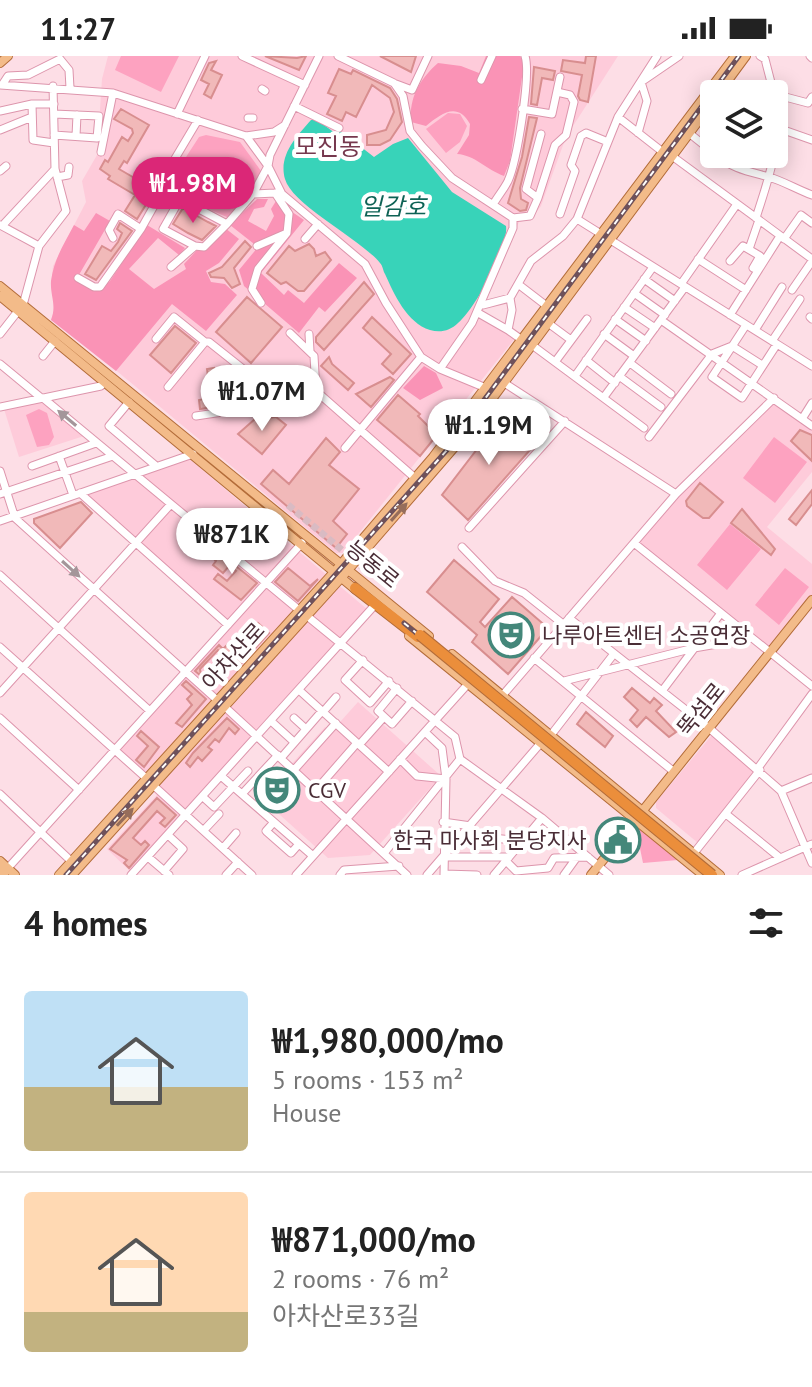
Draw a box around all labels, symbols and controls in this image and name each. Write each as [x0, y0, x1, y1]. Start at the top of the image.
text: 11:27 [40, 9, 116, 48]
map controls [700, 80, 788, 168]
button: layers [700, 80, 788, 168]
district label: 모진동 [295, 131, 361, 162]
pin: ₩1.98M [128, 157, 258, 225]
text: ₩1.98M [150, 166, 236, 199]
water label: 일감호 [360, 191, 428, 222]
pin: ₩1.07M [197, 365, 327, 433]
text: ₩1.07M [219, 374, 305, 407]
pin: ₩1.19M [424, 399, 554, 467]
text: ₩1.19M [446, 408, 532, 441]
one-way arrow [57, 410, 77, 427]
one-way arrow [390, 503, 407, 523]
pin: ₩871K [176, 508, 288, 576]
text: ₩871K [194, 517, 270, 550]
street label: 능동로 [341, 534, 405, 594]
one-way arrow [62, 559, 81, 577]
theatre icon: 나루아트센터 소공연장 [487, 611, 535, 659]
street label: 아차산로 [196, 617, 270, 695]
place label: 나루아트센터 소공연장 [542, 621, 750, 649]
street label: 뚝섬로 [671, 677, 731, 741]
theatre icon: CGV [253, 766, 301, 814]
place label: CGV [308, 776, 346, 804]
one-way arrow [115, 808, 133, 827]
public building icon: 한국 마사회 분당지사 [594, 816, 642, 864]
place label: 한국 마사회 분당지사 [393, 826, 587, 854]
text: 4 homes [24, 901, 148, 945]
icon: filters [744, 901, 788, 945]
text: ₩1,980,000/mo [272, 1018, 504, 1062]
icon: home [88, 1023, 184, 1119]
text: 5 rooms · 153 m² [272, 1063, 464, 1096]
text: House [272, 1096, 342, 1129]
text: ₩871,000/mo [272, 1217, 476, 1261]
icon: home [88, 1224, 184, 1320]
text: 2 rooms · 76 m² [272, 1262, 449, 1295]
text: 아차산로33길 [272, 1299, 420, 1332]

